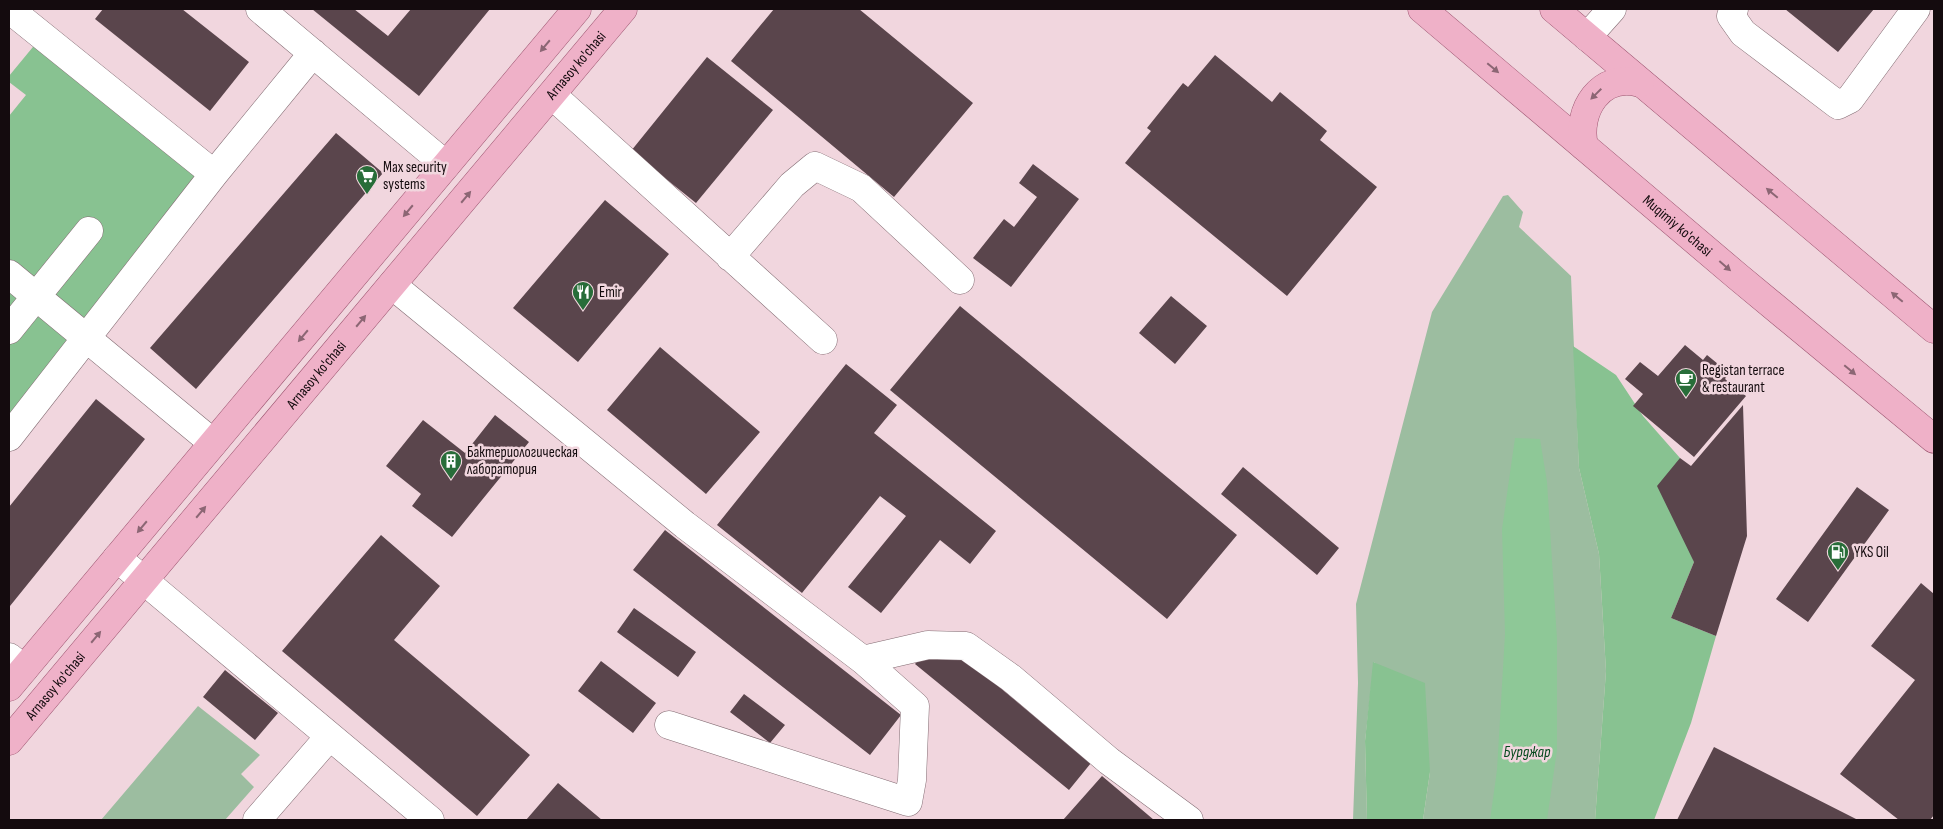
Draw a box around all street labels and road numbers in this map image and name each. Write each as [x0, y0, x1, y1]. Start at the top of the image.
street label: Arnasoy ko'chasi [541, 27, 610, 104]
street label: Muqimiy ko'chasi [1639, 191, 1716, 261]
street label: Arnasoy ko'chasi [282, 337, 351, 414]
street label: Arnasoy ko'chasi [21, 648, 90, 725]

